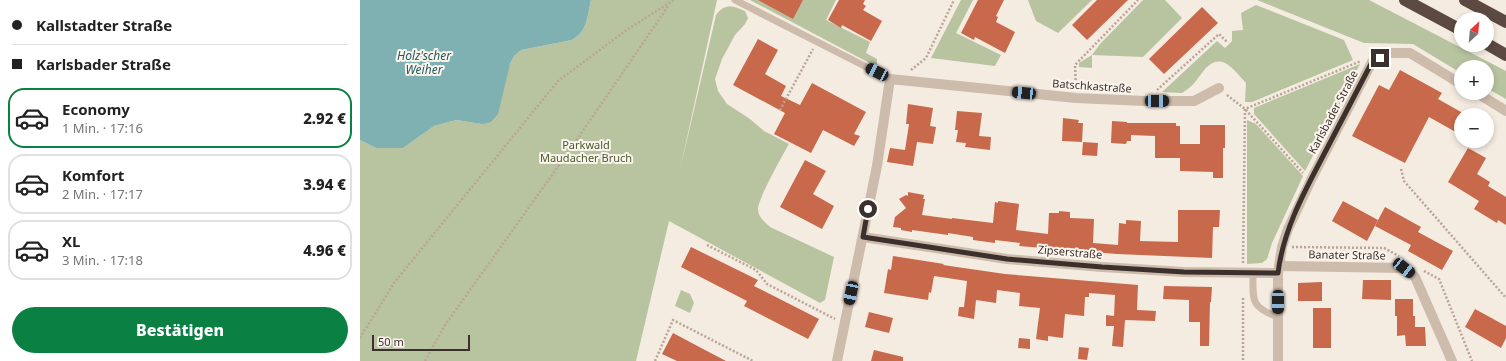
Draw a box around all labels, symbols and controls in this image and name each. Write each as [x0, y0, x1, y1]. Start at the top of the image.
north arrow [1454, 12, 1494, 52]
map controls [1454, 12, 1494, 148]
text: Kallstadter Straße [36, 15, 172, 35]
water label: Holz'scher Weiher [397, 47, 452, 78]
route end [1371, 49, 1389, 67]
text: Karlsbader Straße [36, 54, 171, 74]
button: + [1454, 60, 1494, 100]
car [864, 61, 890, 83]
street label: Karlsbader Straße [1304, 67, 1361, 156]
street label: Batschkastraße [1052, 75, 1132, 96]
car [1012, 86, 1036, 100]
car [1145, 95, 1169, 107]
text: Economy [62, 99, 130, 119]
icon: car [14, 100, 50, 136]
text: 2.92 € [303, 108, 346, 128]
button: − [1454, 108, 1494, 148]
text: 1 Min. · 17:16 [62, 119, 143, 137]
park label: Parkwald Maudacher Bruch [540, 137, 632, 165]
text: Komfort [62, 165, 124, 185]
icon: car [14, 166, 50, 202]
text: 3.94 € [303, 174, 346, 194]
text: 2 Min. · 17:17 [62, 185, 143, 203]
route start [859, 200, 877, 218]
text: XL [62, 231, 80, 251]
icon: car [14, 232, 50, 268]
text: 4.96 € [303, 240, 346, 260]
street label: Zipserstraße [1037, 241, 1103, 262]
street label: Banater Straße [1308, 246, 1386, 263]
text: 3 Min. · 17:18 [62, 251, 143, 269]
car [1391, 256, 1417, 280]
car [843, 280, 859, 306]
car [1272, 290, 1284, 314]
button: Bestätigen [12, 307, 348, 353]
scale bar [372, 333, 470, 352]
text: 50 m [378, 334, 404, 349]

